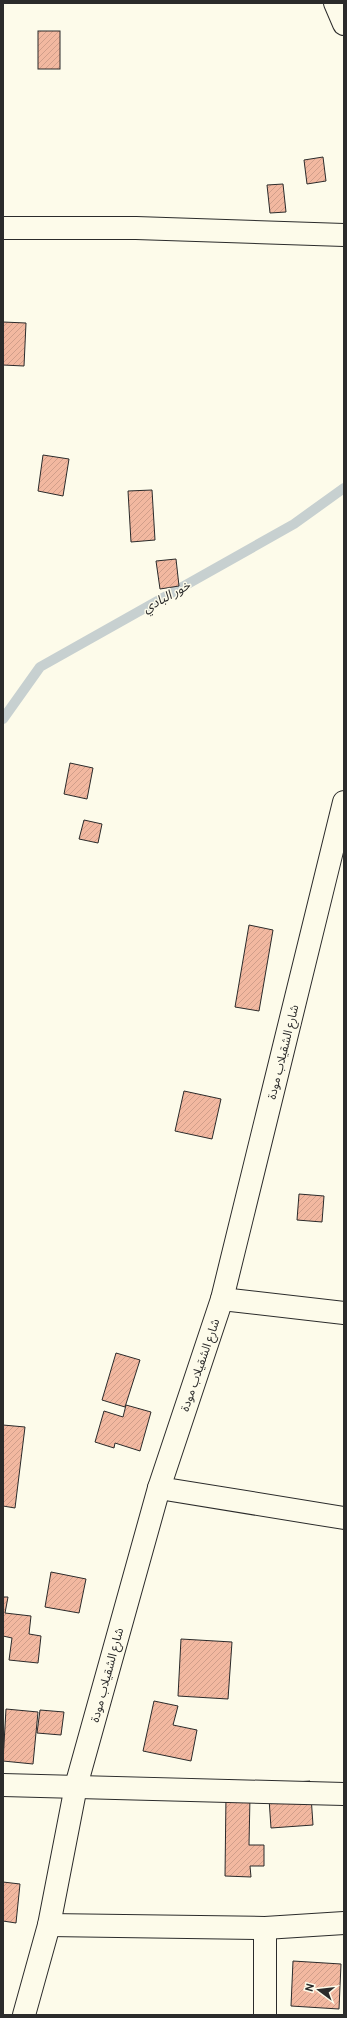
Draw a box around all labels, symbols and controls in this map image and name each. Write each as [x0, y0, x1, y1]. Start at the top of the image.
water label: خور البادي [139, 576, 194, 618]
street label: شارع الشقيلاب مودة [263, 1003, 303, 1101]
street label: شارع الشقيلاب مودة [177, 1317, 224, 1414]
street label: شارع الشقيلاب مودة [87, 1626, 128, 1724]
north arrow [299, 1970, 339, 2010]
text: N [302, 1982, 317, 1993]

